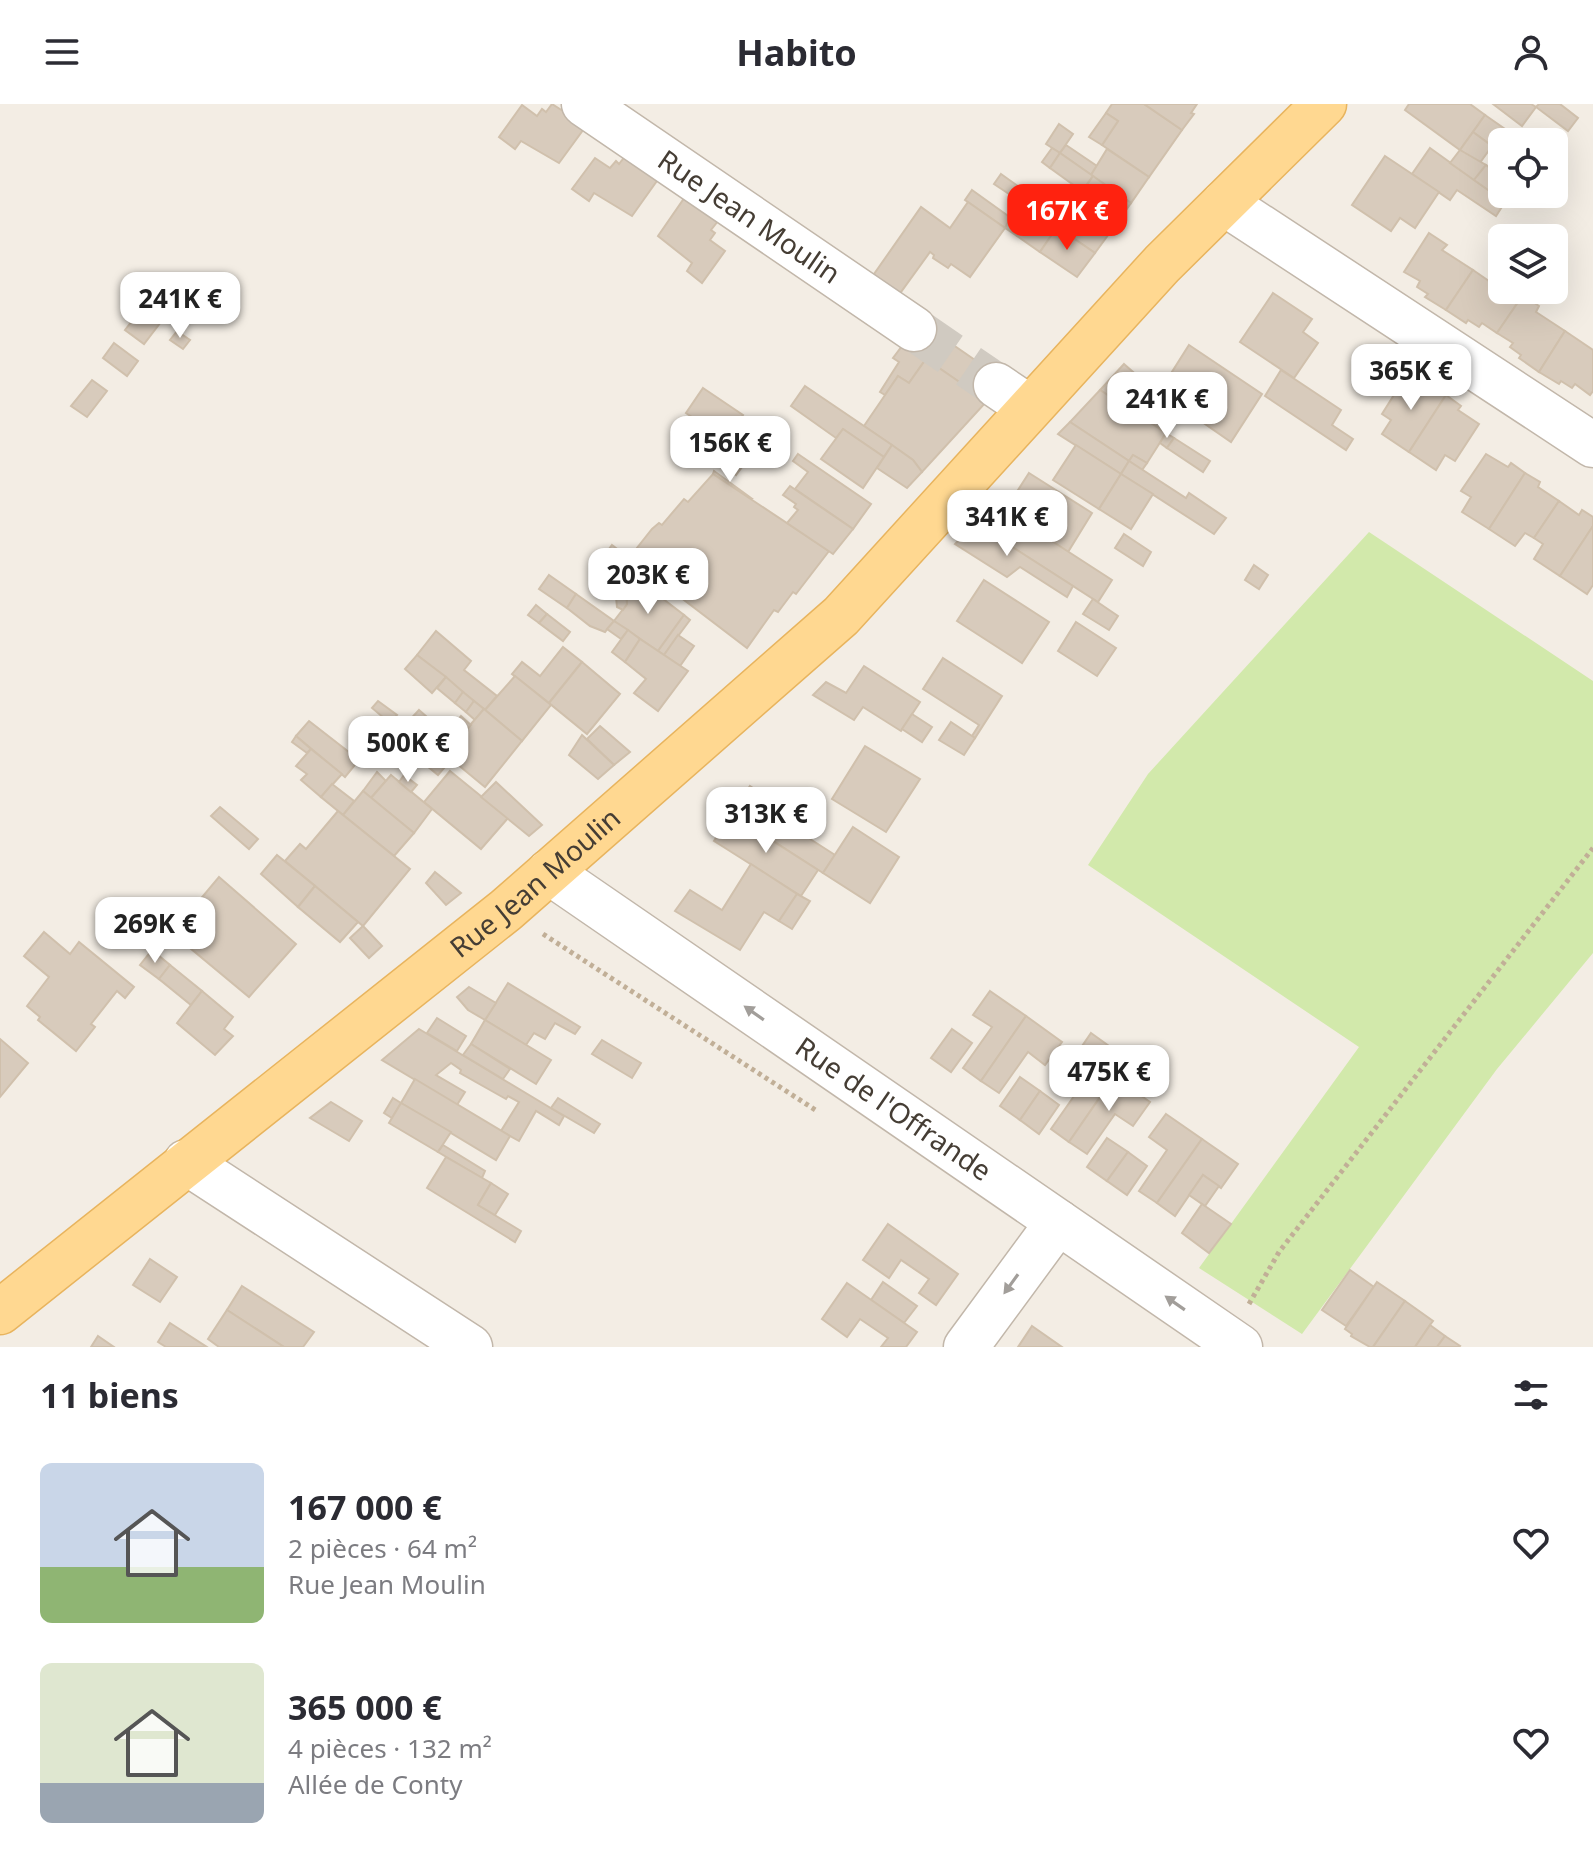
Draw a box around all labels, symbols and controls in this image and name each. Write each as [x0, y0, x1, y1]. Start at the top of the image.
text: Habito [736, 28, 857, 77]
icon: menu [40, 30, 84, 74]
icon: person [1509, 30, 1553, 74]
map controls [1488, 128, 1568, 304]
button: locate [1488, 128, 1568, 208]
street label: Rue Jean Moulin [651, 140, 849, 292]
pin: 167K € [1002, 184, 1132, 252]
text: 167K € [1025, 192, 1109, 228]
button: layers [1488, 224, 1568, 304]
pin: 241K € [115, 272, 245, 340]
text: 241K € [138, 280, 222, 316]
pin: 365K € [1346, 344, 1476, 412]
text: 365K € [1369, 352, 1453, 388]
pin: 241K € [1102, 372, 1232, 440]
text: 241K € [1125, 380, 1209, 416]
pin: 156K € [665, 416, 795, 484]
text: 156K € [688, 424, 772, 460]
pin: 341K € [942, 490, 1072, 558]
text: 341K € [965, 498, 1049, 534]
pin: 203K € [583, 548, 713, 616]
text: 203K € [606, 556, 690, 592]
pin: 500K € [343, 716, 473, 784]
text: 500K € [366, 724, 450, 760]
pin: 313K € [701, 787, 831, 855]
text: 313K € [724, 795, 808, 831]
street label: Rue Jean Moulin [441, 798, 628, 966]
pin: 269K € [90, 897, 220, 965]
text: 269K € [113, 905, 197, 941]
one-way arrow [743, 1006, 764, 1021]
street label: Rue de l'Offrande [789, 1027, 1000, 1189]
pin: 475K € [1044, 1045, 1174, 1113]
text: 475K € [1067, 1053, 1151, 1089]
one-way arrow [1004, 1274, 1020, 1295]
one-way arrow [1165, 1296, 1186, 1311]
text: 11 biens [40, 1372, 179, 1418]
icon: filters [1509, 1373, 1553, 1417]
text: 167 000 € [288, 1484, 442, 1530]
icon: home [104, 1495, 200, 1591]
icon: heart [1509, 1521, 1553, 1565]
text: 2 pièces · 64 m² [288, 1530, 477, 1566]
text: Rue Jean Moulin [288, 1566, 486, 1602]
text: 365 000 € [288, 1684, 442, 1730]
icon: home [104, 1695, 200, 1791]
icon: heart [1509, 1721, 1553, 1765]
text: 4 pièces · 132 m² [288, 1730, 492, 1766]
text: Allée de Conty [288, 1766, 462, 1802]

